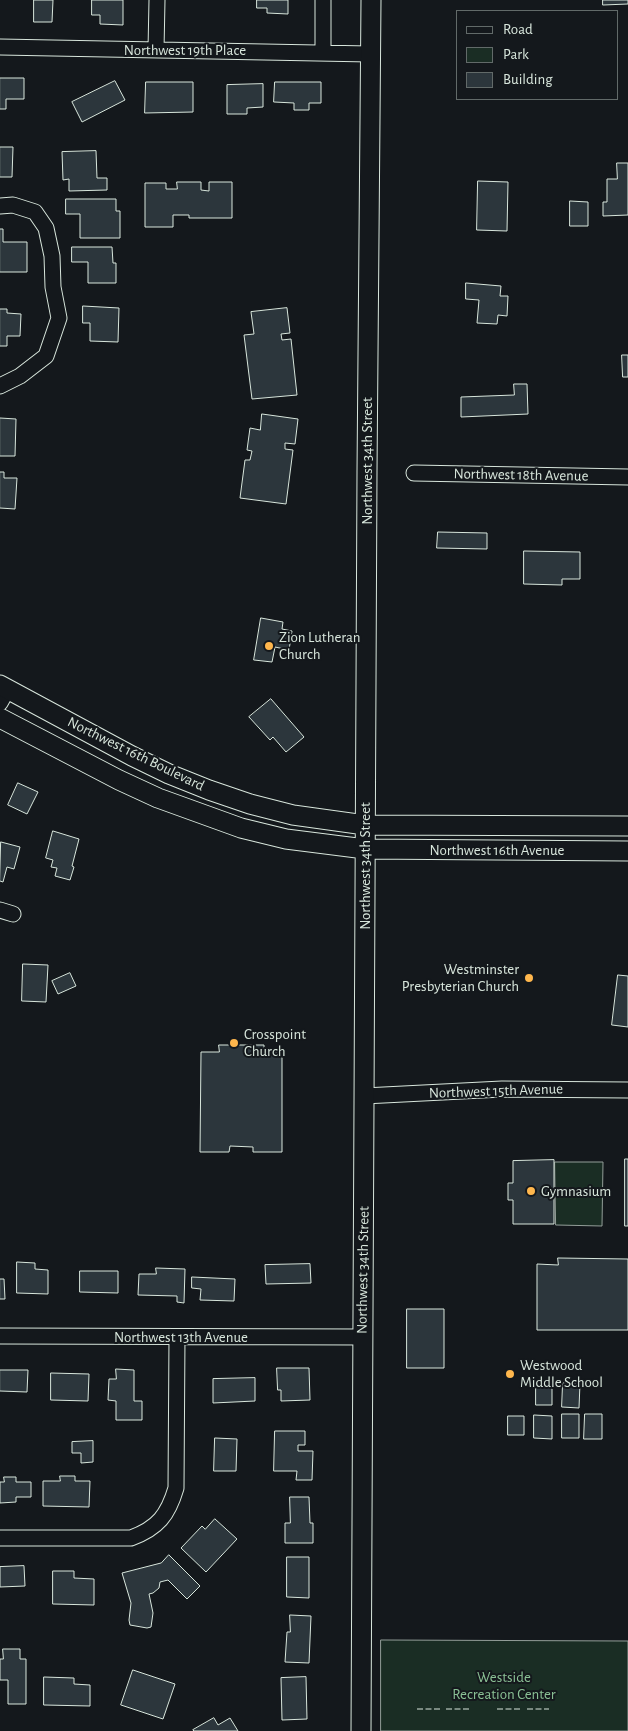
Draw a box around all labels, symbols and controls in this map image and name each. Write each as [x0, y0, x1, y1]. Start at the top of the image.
legend [456, 10, 618, 100]
text: Road [503, 22, 533, 37]
street label: Northwest 19th Place [124, 41, 246, 59]
text: Park [503, 47, 529, 62]
text: Building [503, 72, 553, 87]
street label: Northwest 34th Street [358, 397, 376, 525]
street label: Northwest 18th Avenue [453, 465, 589, 485]
place label: Zion Lutheran Church [279, 628, 361, 663]
marker: Zion Lutheran Church [263, 640, 275, 652]
street label: Northwest 16th Boulevard [65, 713, 207, 795]
street label: Northwest 34th Street [356, 802, 374, 930]
street label: Northwest 16th Avenue [430, 841, 564, 859]
place label: Westminster Presbyterian Church [402, 960, 519, 995]
marker: Westminster Presbyterian Church [523, 972, 535, 984]
place label: Crosspoint Church [244, 1025, 306, 1060]
marker: Crosspoint Church [228, 1037, 240, 1049]
street label: Northwest 15th Avenue [429, 1080, 563, 1102]
place label: Gymnasium [541, 1182, 611, 1200]
marker: Gymnasium [525, 1185, 537, 1197]
street label: Northwest 34th Street [353, 1206, 373, 1334]
street label: Northwest 13th Avenue [114, 1328, 248, 1346]
place label: Westwood Middle School [520, 1356, 603, 1391]
marker: Westwood Middle School [504, 1368, 516, 1380]
park label: Westside Recreation Center [452, 1668, 556, 1703]

